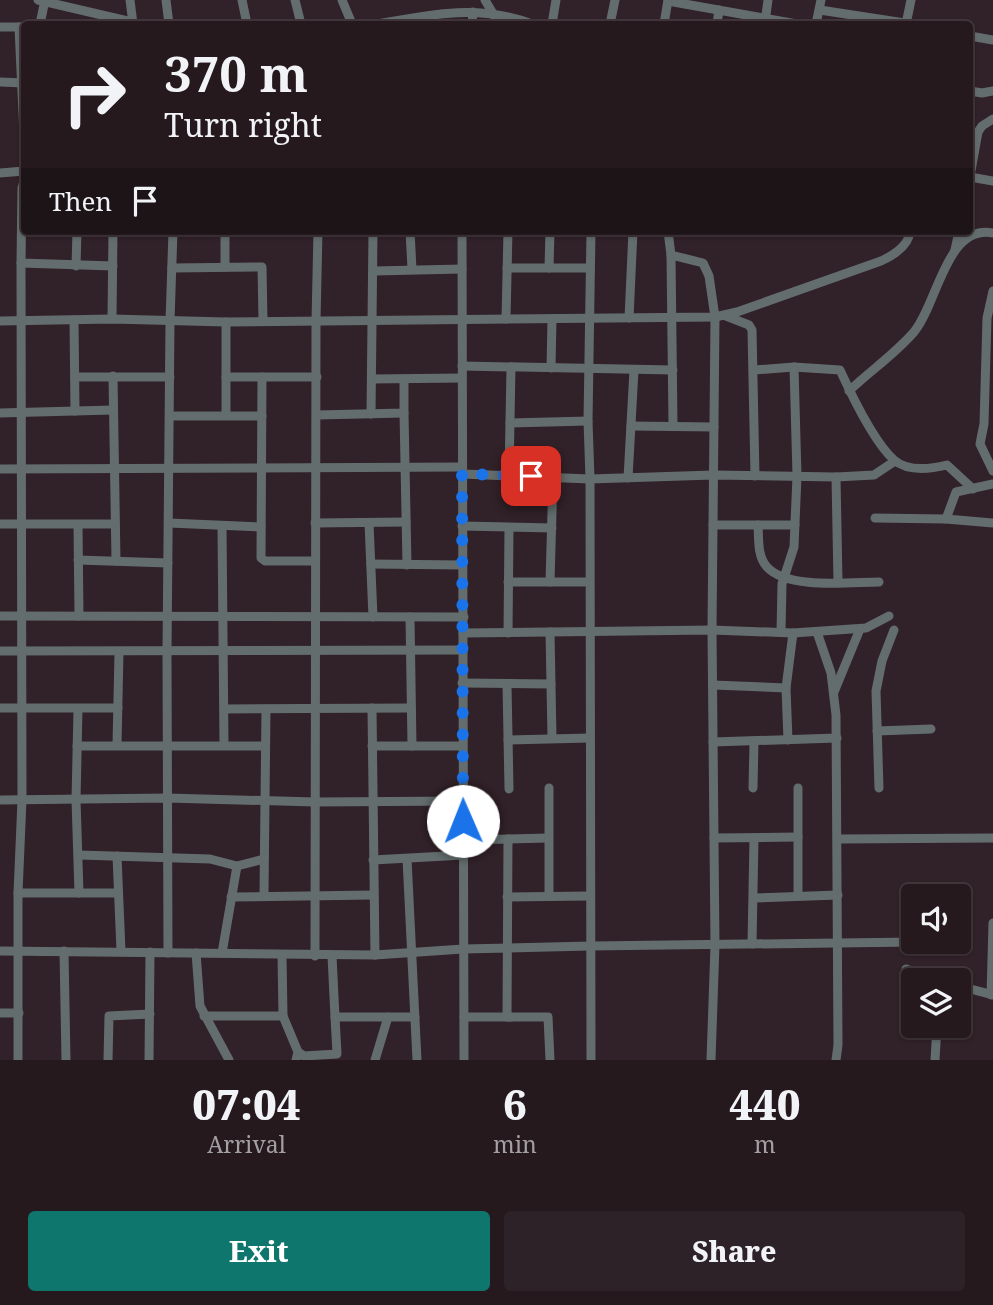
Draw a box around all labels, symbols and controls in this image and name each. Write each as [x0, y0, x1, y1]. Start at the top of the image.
text: 370 m [164, 40, 308, 106]
icon: right [49, 49, 140, 140]
text: Turn right [164, 103, 322, 146]
icon: arrive [126, 182, 164, 220]
text: Then [49, 183, 112, 219]
pin [501, 446, 561, 506]
icon: arrive [512, 457, 550, 495]
position arrow [426, 784, 500, 858]
map controls [901, 884, 971, 1038]
button: sound [901, 884, 971, 954]
button: layers [901, 968, 971, 1038]
text: 07:04 [192, 1075, 301, 1132]
text: 6 [503, 1075, 527, 1132]
text: 440 [729, 1075, 801, 1132]
text: Arrival [207, 1128, 286, 1160]
text: min [493, 1128, 537, 1160]
text: m [754, 1128, 776, 1160]
button: Exit [28, 1211, 490, 1291]
button: Share [504, 1211, 965, 1291]

